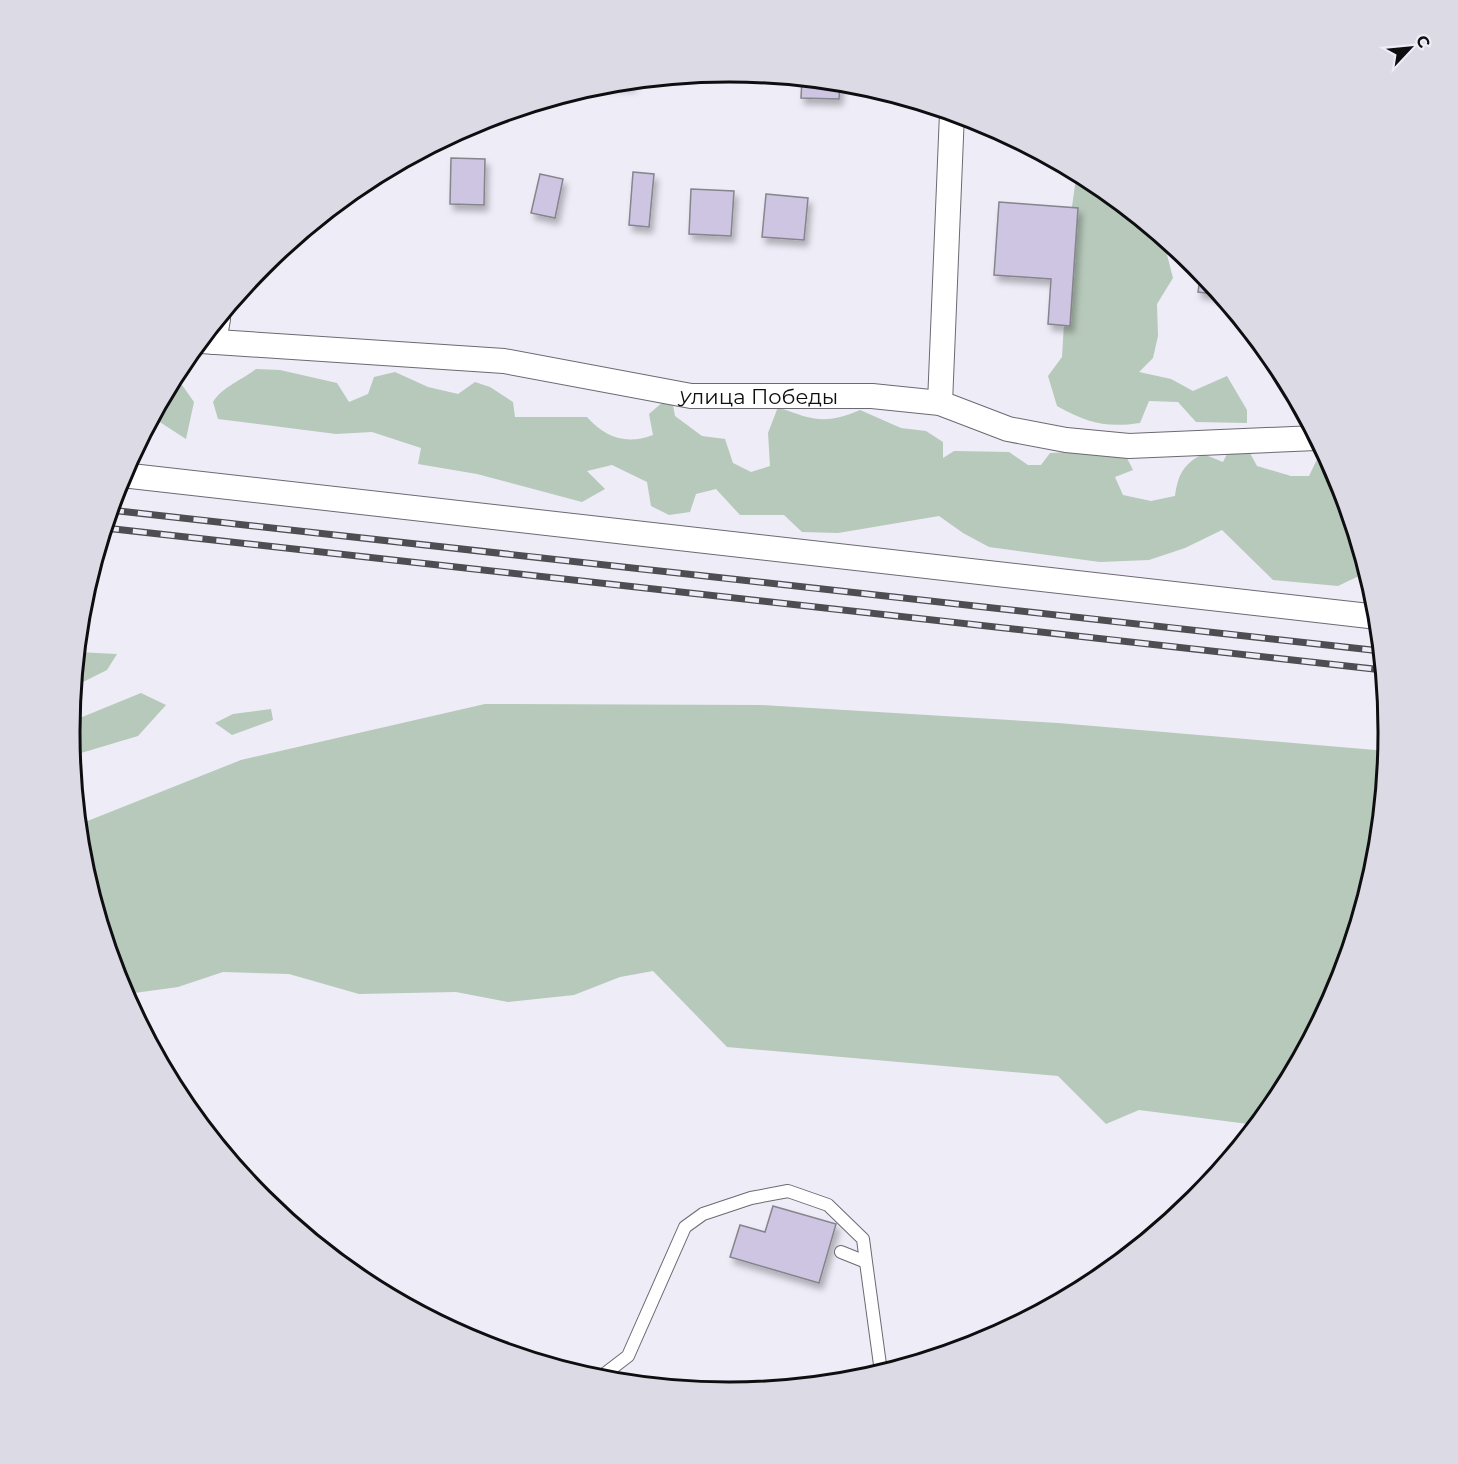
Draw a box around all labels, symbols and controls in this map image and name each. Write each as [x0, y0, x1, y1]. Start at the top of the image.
north arrow [1380, 18, 1440, 78]
text: С [1412, 32, 1434, 51]
street label: улица Победы [677, 381, 838, 409]

